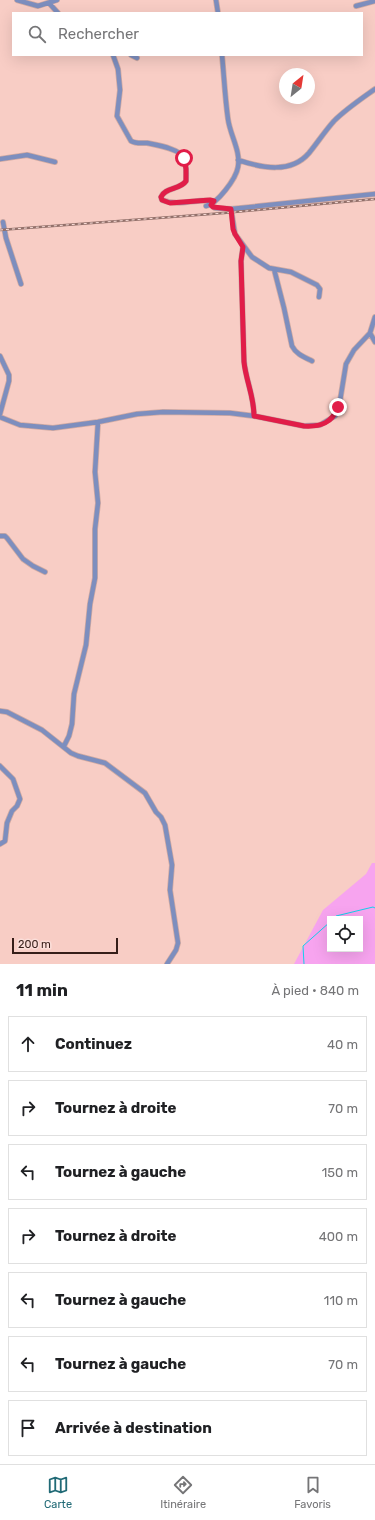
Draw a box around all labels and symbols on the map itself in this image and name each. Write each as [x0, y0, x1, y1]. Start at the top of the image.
north arrow [279, 68, 315, 104]
route start [175, 149, 193, 167]
route end [329, 398, 347, 416]
scale bar [12, 936, 118, 955]

